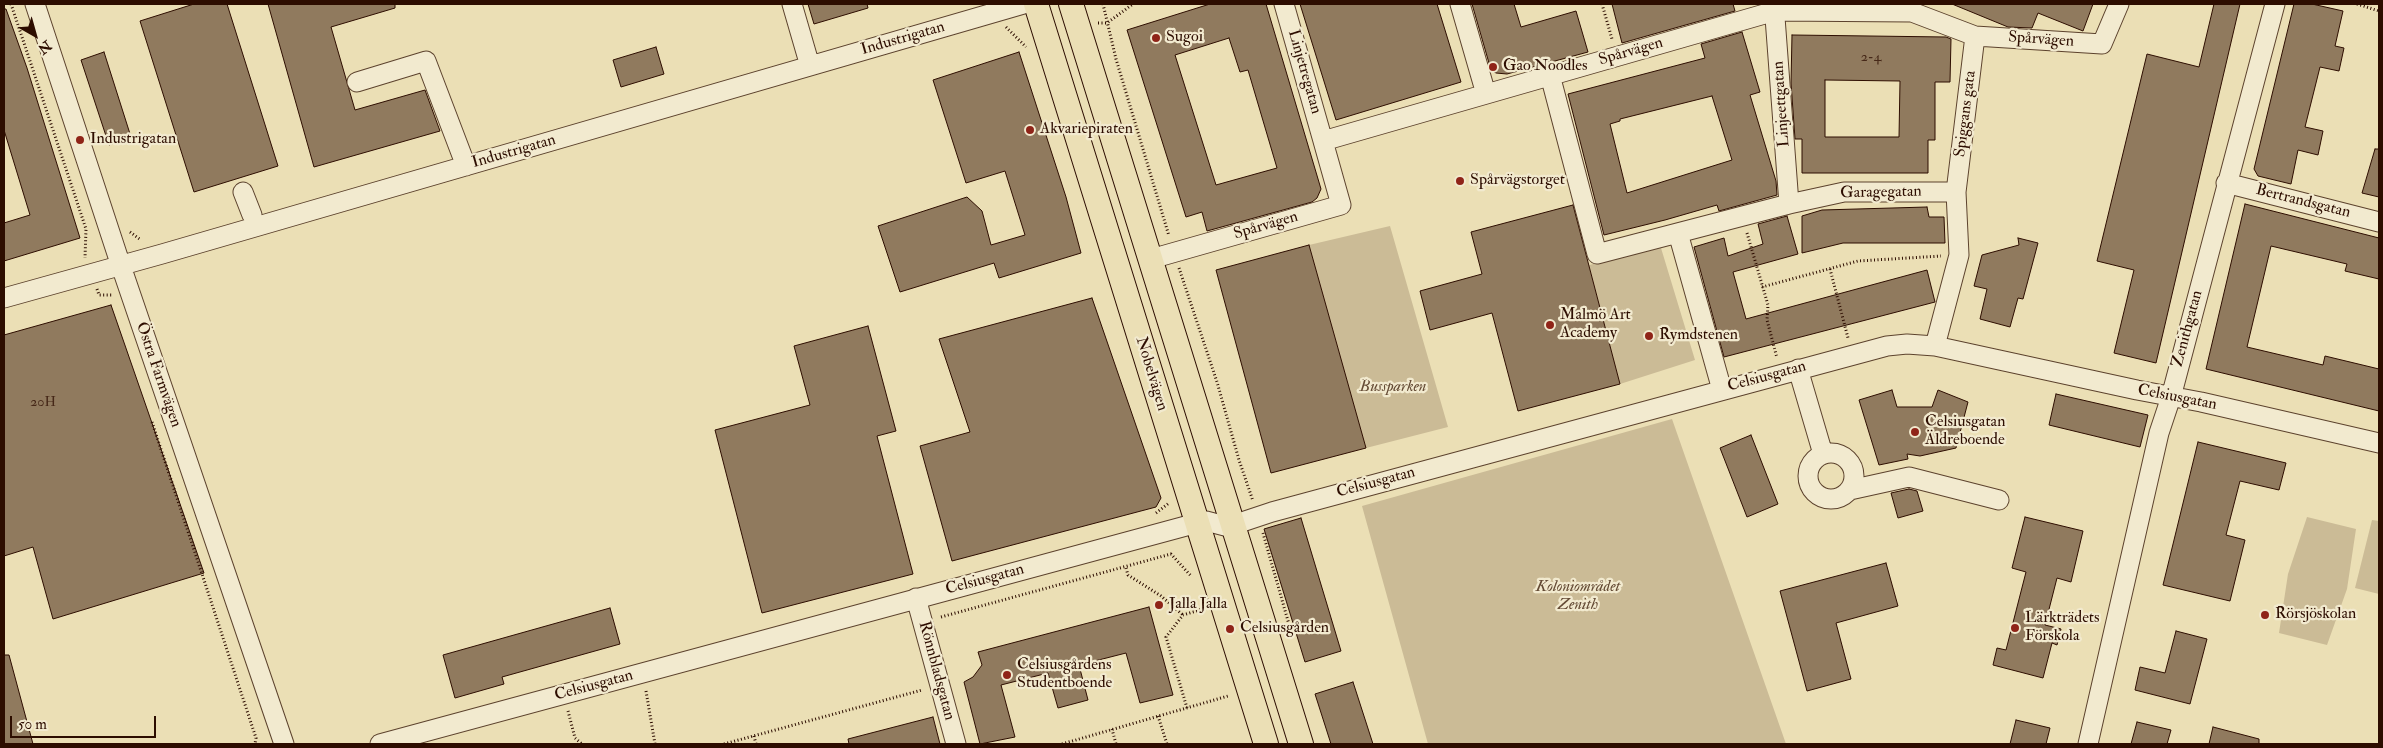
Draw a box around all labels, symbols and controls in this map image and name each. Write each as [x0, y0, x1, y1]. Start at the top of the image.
north arrow [10, 10, 60, 60]
street label: Industrigatan [859, 18, 947, 60]
place label: Sugoi [1166, 28, 1203, 48]
street label: Linjetregatan [1283, 28, 1325, 116]
street label: Spårvägen [2007, 28, 2075, 52]
marker: Sugoi [1150, 32, 1162, 44]
street label: Spårvägen [1597, 34, 1665, 70]
text: N [34, 37, 55, 58]
house number: 2-4 [1861, 50, 1881, 66]
place label: Gao Noodles [1503, 57, 1588, 77]
street label: Linjeettgatan [1769, 60, 1795, 148]
marker: Gao Noodles [1487, 61, 1499, 73]
street label: Spiggans gata [1951, 70, 1981, 158]
place label: Akvariepiraten [1040, 120, 1133, 140]
marker: Akvariepiraten [1024, 124, 1036, 136]
place label: Industrigatan [90, 130, 176, 150]
street label: Industrigatan [470, 131, 558, 173]
marker: Industrigatan [74, 134, 86, 146]
place label: Spårvägstorget [1470, 171, 1565, 191]
marker: Spårvägstorget [1454, 175, 1466, 187]
street label: Bertrandsgatan [2254, 181, 2352, 223]
street label: Garagegatan [1840, 183, 1922, 203]
street label: Spårvägen [1232, 208, 1300, 244]
street label: Zenithgatan [2168, 288, 2208, 370]
place label: Malmö Art Academy [1560, 306, 1631, 344]
marker: Malmö Art Academy [1544, 319, 1556, 331]
street label: Östra Farmvägen [131, 320, 185, 430]
place label: Rymdstenen [1659, 326, 1738, 346]
marker: Rymdstenen [1643, 330, 1655, 342]
street label: Nobelvägen [1131, 335, 1171, 413]
street label: Celsiusgatan [1726, 357, 1808, 397]
park label: Bussparken [1360, 378, 1426, 398]
street label: Celsiusgatan [2136, 381, 2218, 415]
house number: 20H [30, 395, 56, 411]
place label: Celsiusgatan Äldreboende [1925, 413, 2005, 451]
marker: Celsiusgatan Äldreboende [1909, 426, 1921, 438]
street label: Celsiusgatan [1335, 463, 1417, 503]
street label: Celsiusgatan [944, 560, 1026, 600]
park label: Koloniområdet Zenith [1536, 578, 1620, 616]
place label: Jalla Jalla [1169, 595, 1227, 615]
marker: Jalla Jalla [1153, 599, 1165, 611]
place label: Rörsjöskolan [2275, 605, 2356, 625]
place label: Lärkträdets Förskola [2025, 609, 2100, 647]
marker: Rörsjöskolan [2259, 609, 2271, 621]
street label: Rönnbladsgatan [914, 619, 958, 723]
place label: Celsiusgården [1240, 619, 1329, 639]
marker: Lärkträdets Förskola [2009, 622, 2021, 634]
marker: Celsiusgården [1224, 623, 1236, 635]
place label: Celsiusgårdens Studentboende [1017, 656, 1112, 694]
street label: Celsiusgatan [553, 666, 635, 706]
marker: Celsiusgårdens Studentboende [1001, 669, 1013, 681]
scale bar [12, 706, 159, 738]
text: 50 m [18, 715, 47, 734]

